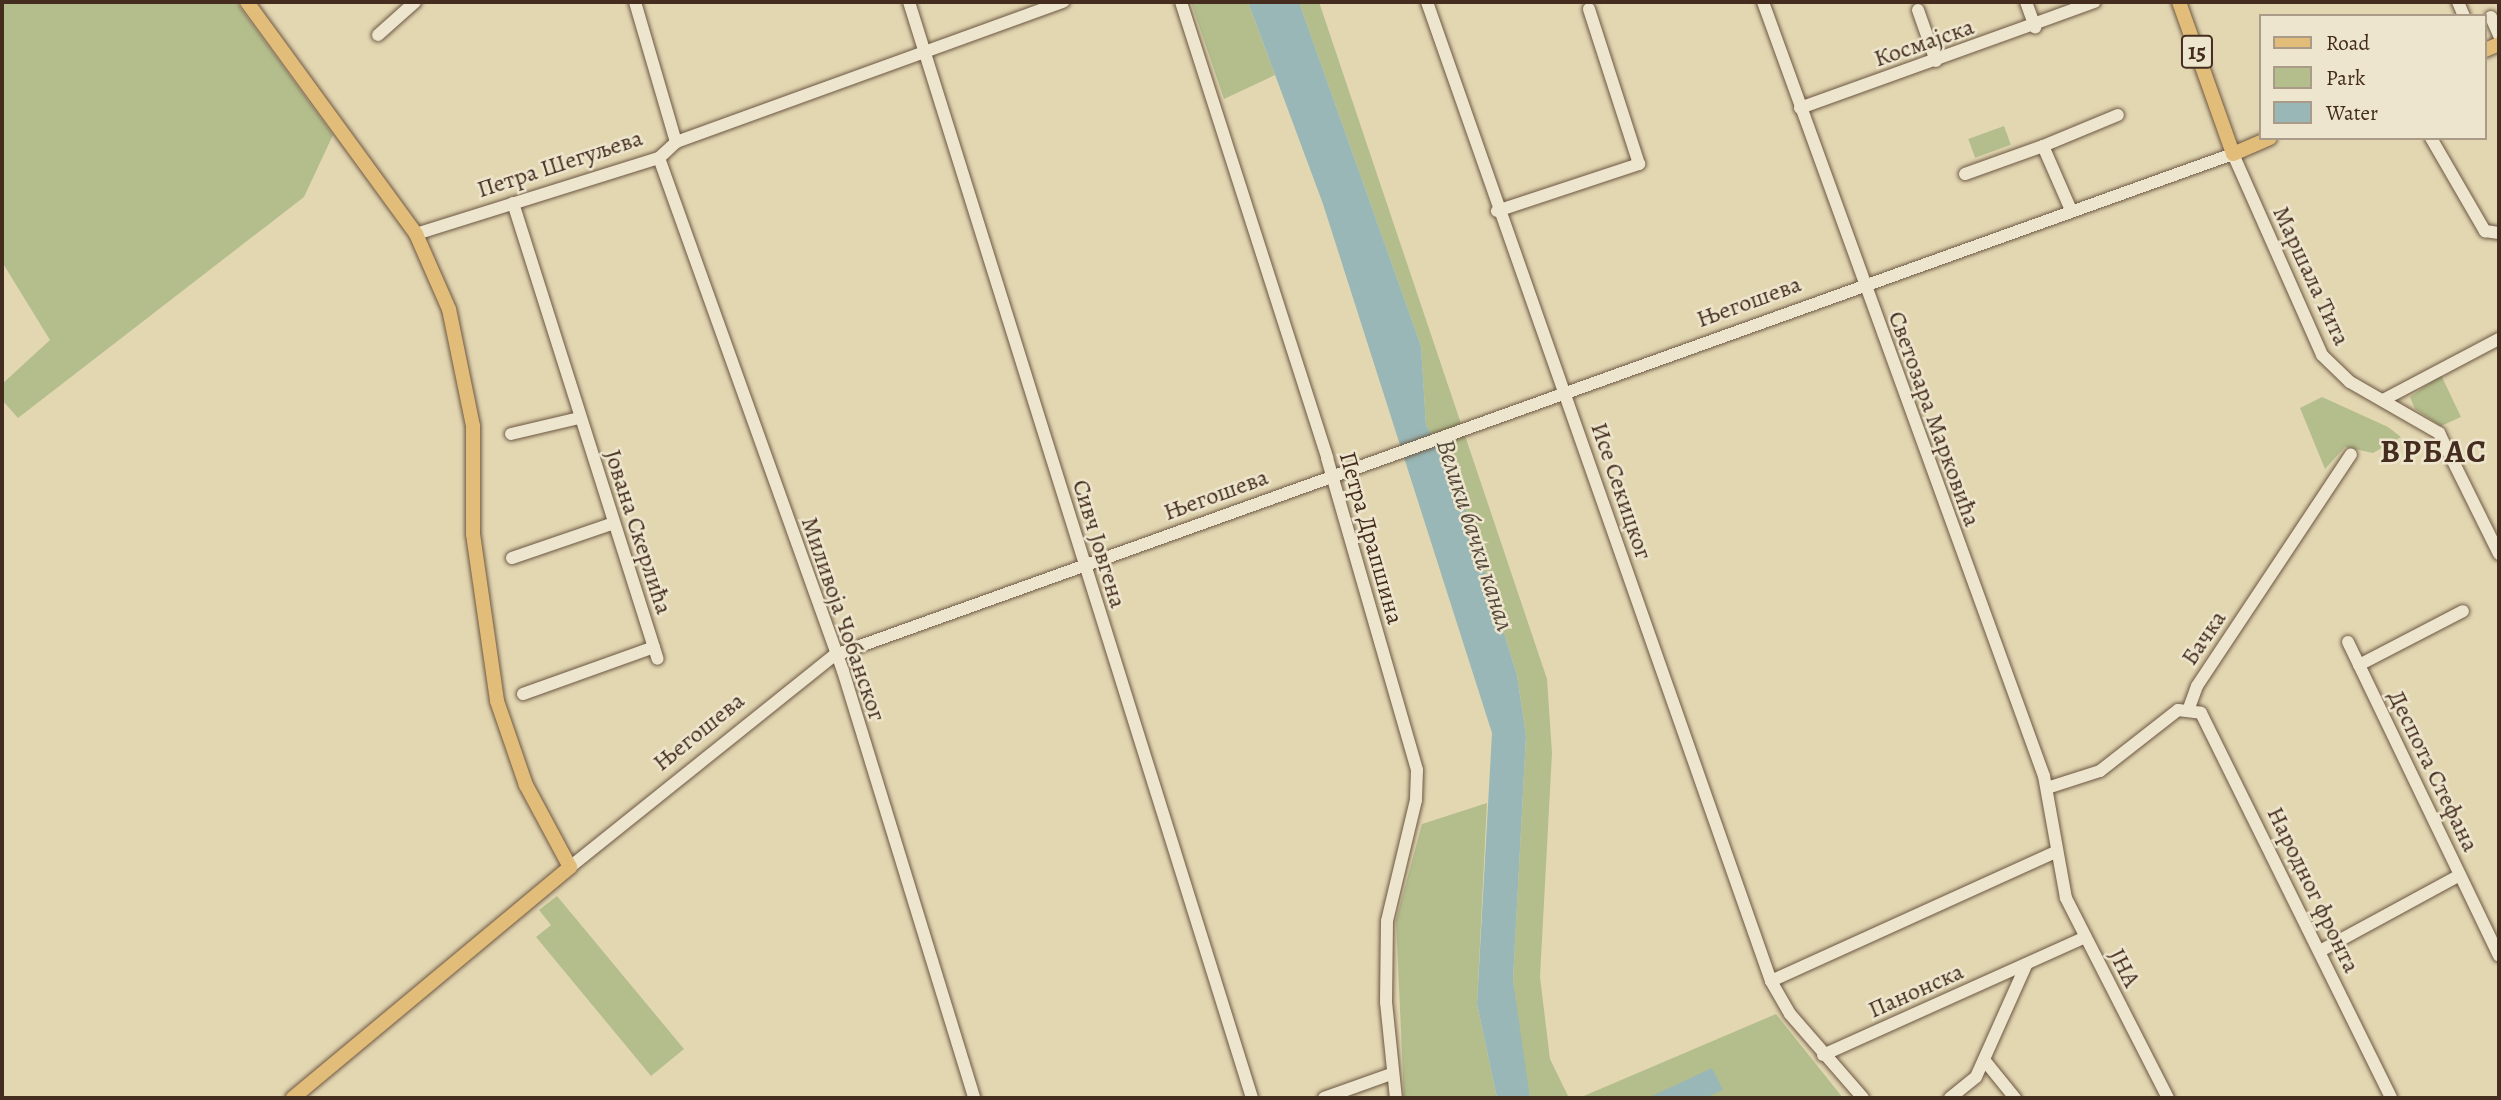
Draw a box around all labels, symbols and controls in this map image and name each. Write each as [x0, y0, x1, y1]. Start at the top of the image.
street label: Космајска [1870, 13, 1978, 73]
legend [2260, 14, 2487, 140]
text: Road [2326, 29, 2370, 57]
road number: 15 [2180, 32, 2214, 72]
text: Park [2326, 64, 2365, 92]
text: Water [2326, 99, 2378, 127]
street label: Петра Шегуљева [474, 124, 646, 204]
street label: Маршала Тита [2266, 202, 2356, 350]
street label: Његошева [1693, 270, 1805, 334]
street label: Светозара Марковића [1882, 308, 1986, 530]
street label: Исе Секицког [1584, 419, 1658, 563]
district label: ВРБАС [2381, 432, 2487, 470]
water label: Велики бачки канал [1429, 435, 1521, 635]
street label: Јована Скерлића [598, 446, 678, 618]
street label: Петра Драпшина [1333, 448, 1409, 628]
street label: Његошева [1160, 463, 1272, 527]
street label: Сивч Јовгена [1066, 476, 1132, 612]
street label: Миливоја Чобанског [795, 513, 891, 725]
street label: Бачка [2175, 605, 2233, 671]
street label: Деспота Стефана [2381, 685, 2485, 857]
street label: Његошева [648, 686, 750, 778]
street label: Народног фронта [2260, 802, 2366, 978]
street label: ЈНА [2102, 944, 2146, 992]
street label: Панонска [1864, 957, 1968, 1025]

